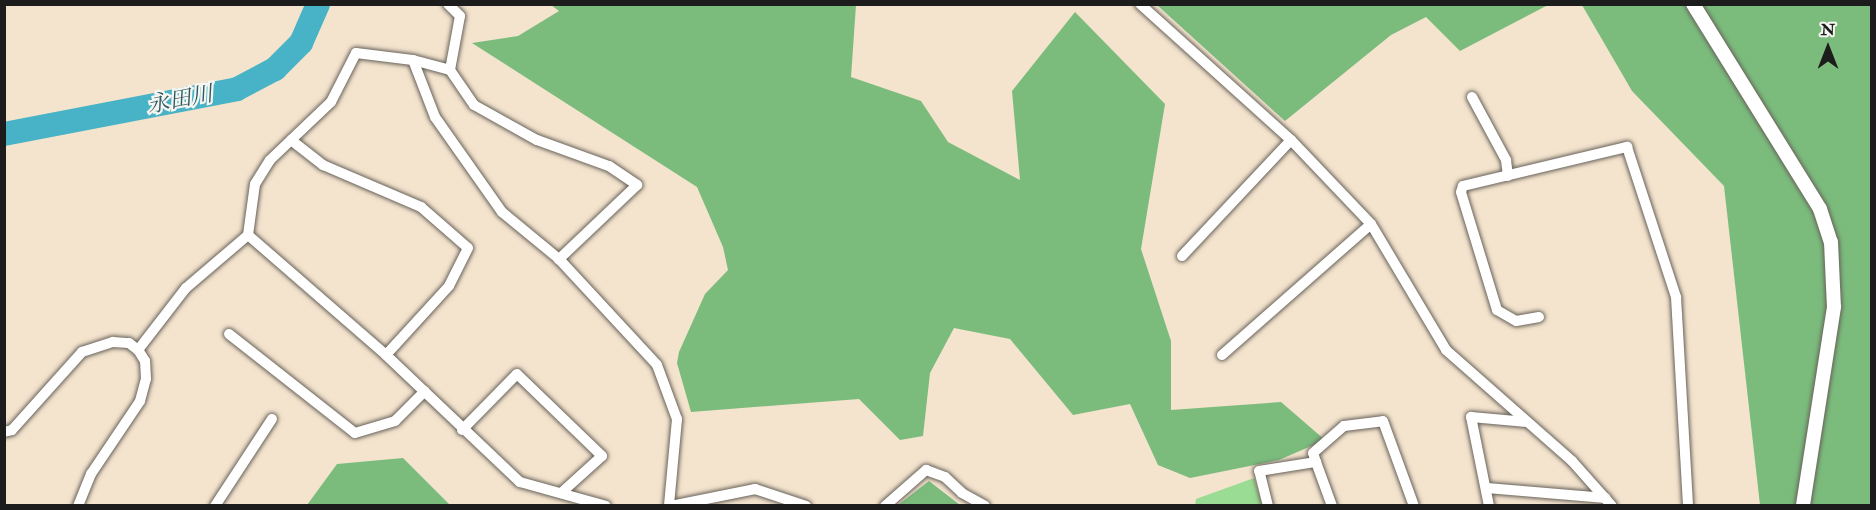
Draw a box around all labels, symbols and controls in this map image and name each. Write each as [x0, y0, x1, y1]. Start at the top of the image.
north arrow [1798, 18, 1858, 78]
text: N [1821, 20, 1835, 40]
water label: 永田川 [145, 81, 215, 119]

